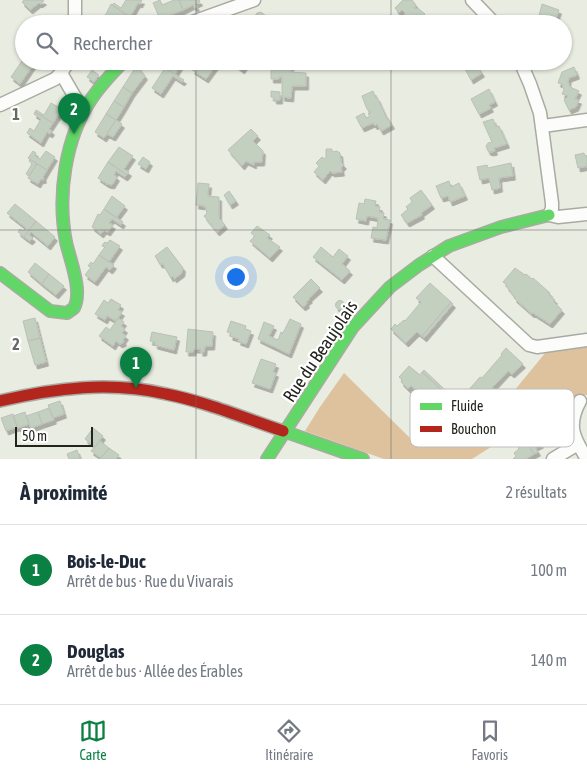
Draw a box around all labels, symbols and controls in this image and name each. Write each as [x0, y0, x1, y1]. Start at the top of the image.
search box [15, 15, 572, 70]
icon: search [33, 29, 61, 57]
text: Rechercher [73, 32, 152, 54]
pin: 2 [58, 93, 90, 134]
text: 1 [12, 105, 20, 123]
your location [223, 264, 249, 290]
street label: Rue du Beaujolais [278, 296, 362, 406]
text: 2 [12, 335, 20, 353]
pin: 1 [120, 347, 152, 388]
legend [410, 389, 574, 447]
text: Fluide [451, 398, 483, 414]
text: Bouchon [451, 421, 496, 437]
scale bar [15, 424, 92, 447]
text: 50 m [22, 428, 47, 444]
text: À proximité [20, 480, 108, 504]
text: 2 résultats [505, 483, 567, 501]
text: Bois-le-Duc [67, 550, 146, 572]
text: 1 [32, 561, 40, 579]
text: 100 m [531, 561, 567, 579]
text: Arrêt de bus · Rue du Vivarais [67, 572, 233, 590]
text: Douglas [67, 640, 125, 662]
text: 2 [32, 651, 40, 669]
text: 140 m [531, 651, 567, 669]
text: Arrêt de bus · Allée des Érables [67, 662, 243, 680]
tab: Carte [79, 717, 107, 763]
tab: Itinéraire [265, 717, 313, 763]
tab: Favoris [472, 717, 508, 763]

